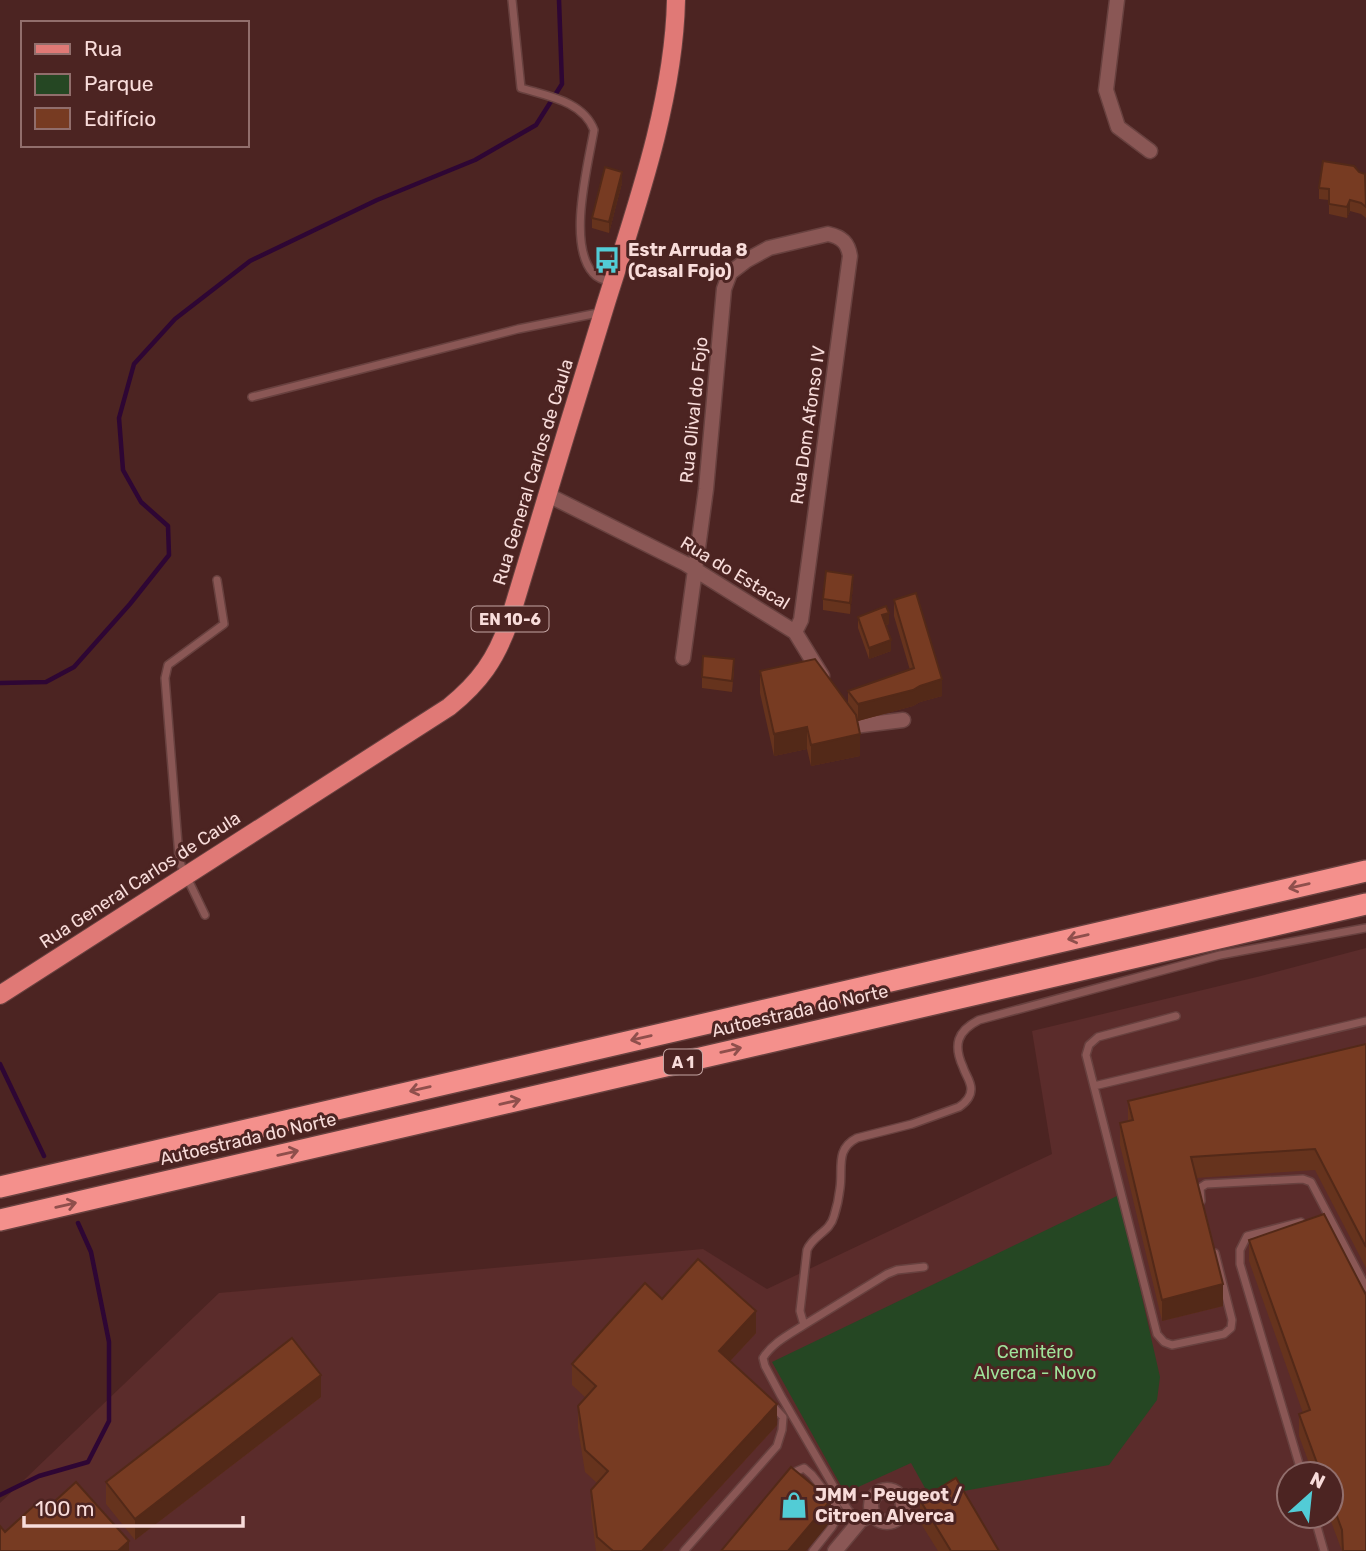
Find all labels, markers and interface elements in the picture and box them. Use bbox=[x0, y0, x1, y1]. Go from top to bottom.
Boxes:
legend bbox=[21, 21, 248, 147]
text: Rua bbox=[84, 36, 122, 61]
text: Parque bbox=[84, 71, 154, 96]
text: Edifício bbox=[84, 106, 156, 131]
place label: Estr Arruda 8 (Casal Fojo) bbox=[628, 239, 748, 282]
bus stop icon: Estr Arruda 8 (Casal Fojo) bbox=[592, 245, 622, 275]
street label: Rua Olival do Fojo bbox=[675, 336, 713, 484]
street label: Rua Dom Afonso IV bbox=[786, 344, 830, 506]
street label: Rua General Carlos de Caula bbox=[488, 356, 578, 588]
street label: Rua do Estacal bbox=[676, 532, 794, 614]
road number: EN 10-6 bbox=[472, 606, 548, 632]
street label: Rua General Carlos de Caula bbox=[35, 807, 245, 953]
one-way arrow bbox=[1289, 880, 1311, 893]
one-way arrow bbox=[1067, 930, 1090, 944]
street label: Autoestrada do Norte bbox=[710, 980, 890, 1042]
one-way arrow bbox=[630, 1031, 653, 1045]
one-way arrow bbox=[719, 1043, 742, 1057]
road number: A 1 bbox=[664, 1050, 702, 1074]
one-way arrow bbox=[409, 1083, 432, 1096]
one-way arrow bbox=[498, 1095, 521, 1108]
street label: Autoestrada do Norte bbox=[158, 1108, 338, 1170]
one-way arrow bbox=[276, 1146, 299, 1160]
one-way arrow bbox=[55, 1198, 77, 1211]
park label: Cemitéro Alverca - Novo bbox=[974, 1341, 1096, 1384]
north arrow bbox=[1275, 1460, 1345, 1530]
text: N bbox=[1306, 1467, 1329, 1494]
scale bar bbox=[24, 1484, 243, 1528]
place label: JMM - Peugeot / Citroen Alverca bbox=[815, 1484, 963, 1527]
shop icon: JMM - Peugeot / Citroen Alverca bbox=[779, 1490, 809, 1520]
text: 100 m bbox=[35, 1496, 94, 1521]

